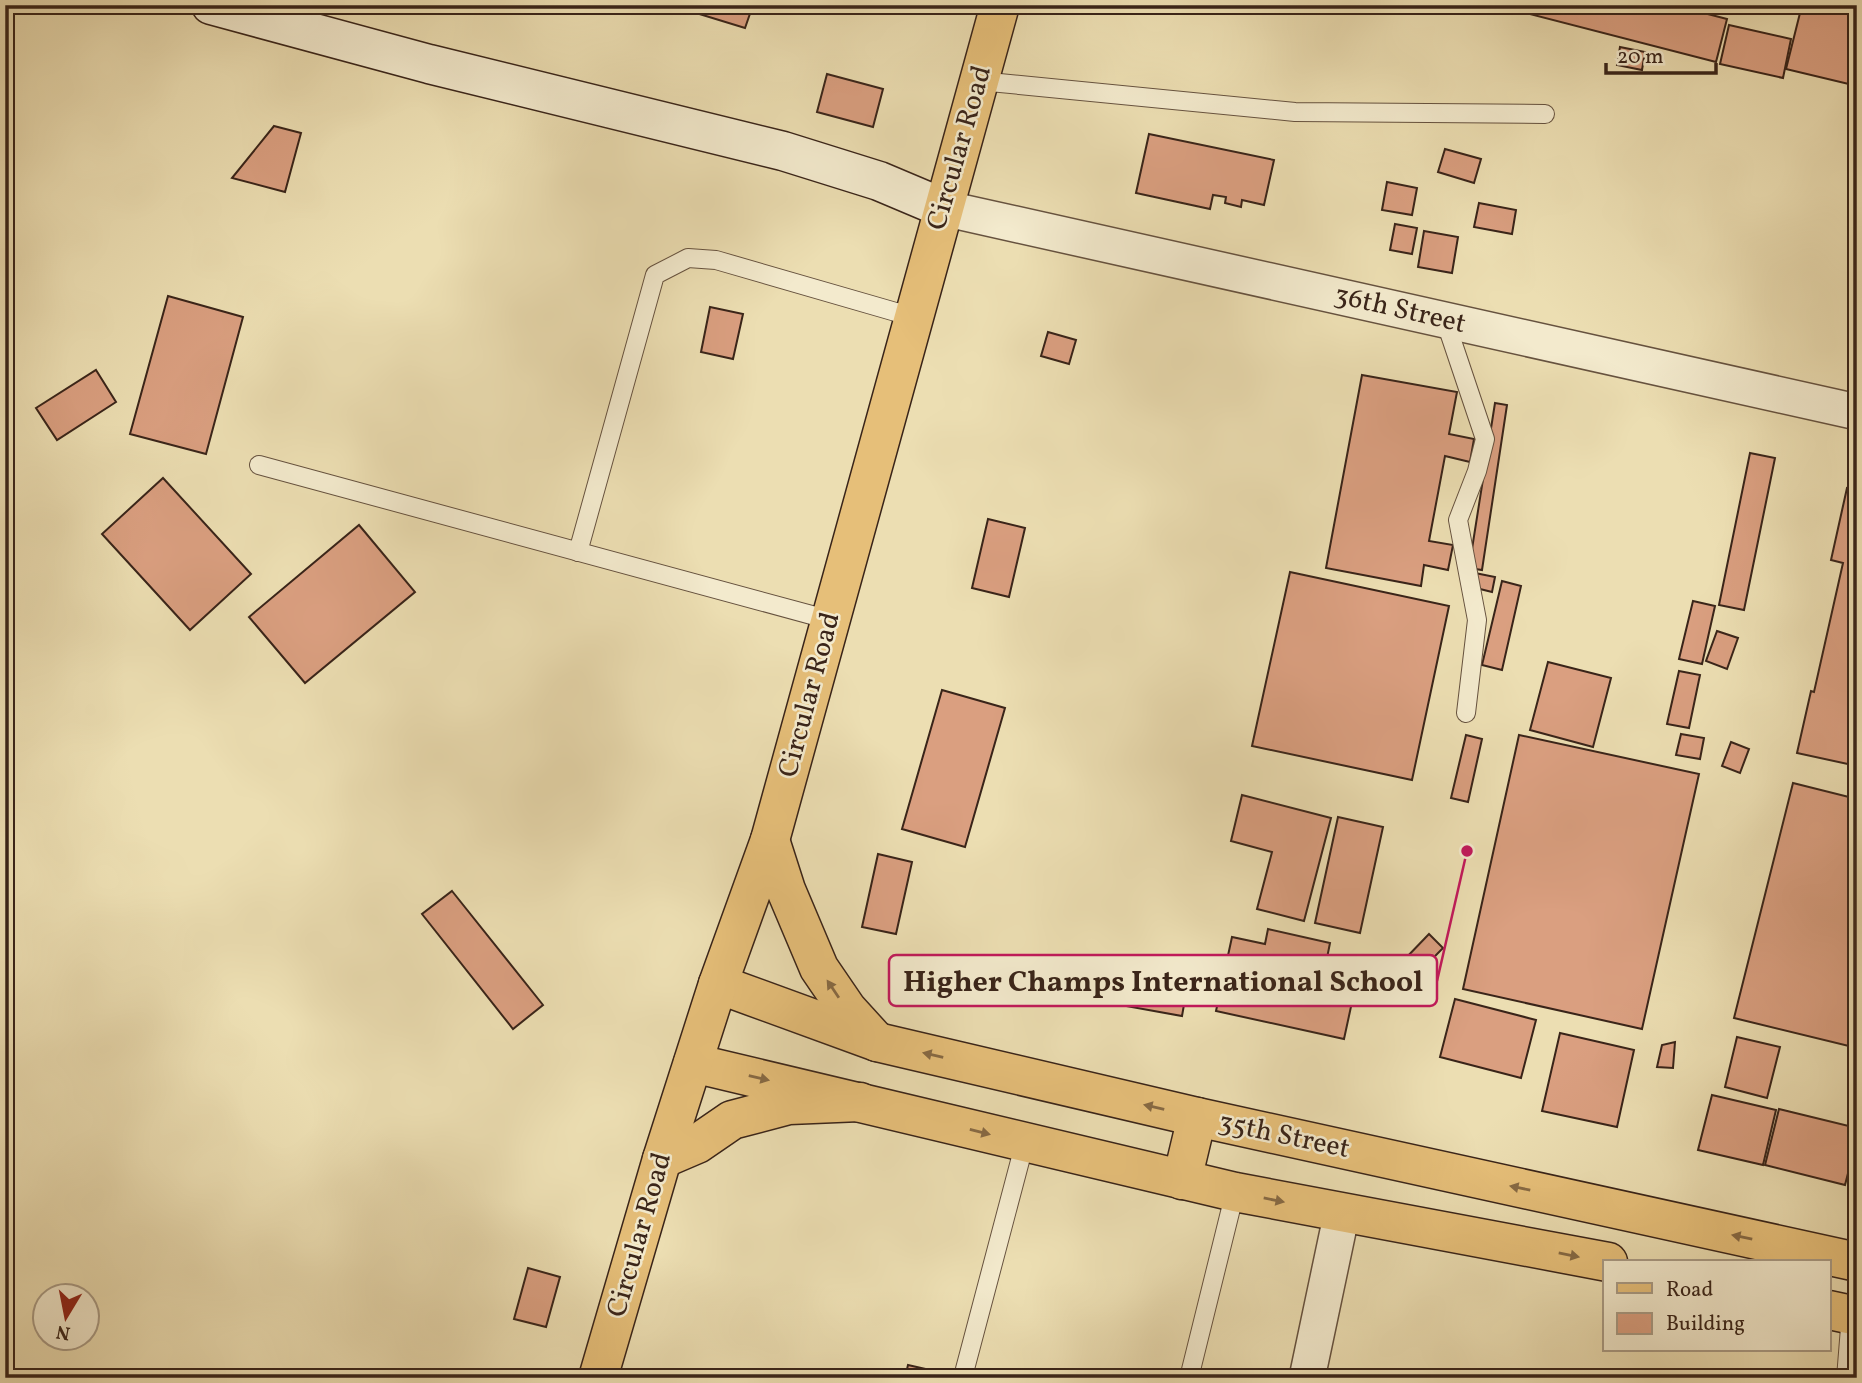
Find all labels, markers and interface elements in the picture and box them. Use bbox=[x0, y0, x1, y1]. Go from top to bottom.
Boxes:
scale bar bbox=[1606, 32, 1717, 76]
text: 20 m bbox=[1617, 43, 1663, 72]
street label: Circular Road bbox=[918, 61, 1002, 235]
street label: 36th Street bbox=[1330, 276, 1470, 344]
street label: Circular Road bbox=[769, 608, 851, 782]
callout: Higher Champs International School bbox=[889, 955, 1437, 1006]
text: Higher Champs International School bbox=[903, 962, 1423, 1004]
one-way arrow bbox=[826, 980, 840, 998]
one-way arrow bbox=[922, 1049, 944, 1060]
one-way arrow bbox=[748, 1073, 770, 1084]
one-way arrow bbox=[1143, 1101, 1165, 1112]
street label: 35th Street bbox=[1215, 1103, 1353, 1169]
one-way arrow bbox=[969, 1126, 991, 1137]
street label: Circular Road bbox=[598, 1148, 682, 1322]
one-way arrow bbox=[1509, 1182, 1531, 1193]
one-way arrow bbox=[1263, 1194, 1285, 1205]
one-way arrow bbox=[1731, 1231, 1753, 1242]
one-way arrow bbox=[1558, 1250, 1580, 1261]
legend bbox=[1603, 1260, 1830, 1352]
text: Road bbox=[1666, 1276, 1713, 1305]
north arrow bbox=[32, 1282, 102, 1352]
text: Building bbox=[1666, 1310, 1745, 1339]
text: N bbox=[54, 1318, 72, 1346]

